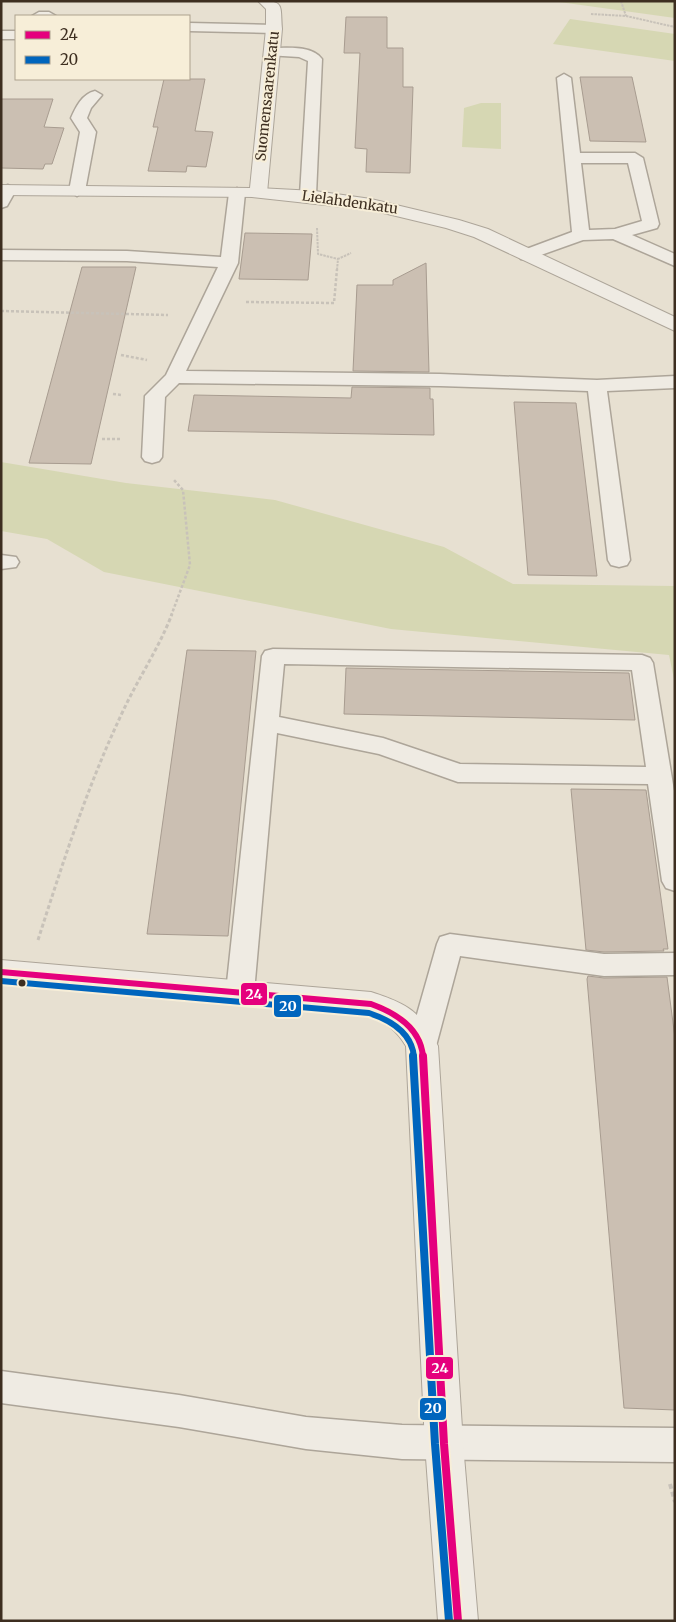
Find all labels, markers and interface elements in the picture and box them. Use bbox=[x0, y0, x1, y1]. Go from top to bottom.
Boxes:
legend bbox=[15, 15, 190, 80]
text: 24 bbox=[60, 25, 78, 44]
street label: Suomensaarenkatu bbox=[251, 30, 283, 162]
text: 20 bbox=[60, 50, 78, 69]
street label: Lielahdenkatu bbox=[301, 186, 399, 218]
unlabelled marker bbox=[17, 978, 27, 988]
line badge: 24 bbox=[240, 982, 268, 1006]
text: 24 bbox=[246, 985, 263, 1003]
line badge: 20 bbox=[273, 994, 302, 1018]
text: 20 bbox=[279, 997, 297, 1015]
line badge: 24 bbox=[425, 1356, 454, 1380]
text: 24 bbox=[432, 1359, 449, 1377]
line badge: 20 bbox=[419, 1397, 447, 1421]
text: 20 bbox=[424, 1399, 442, 1417]

